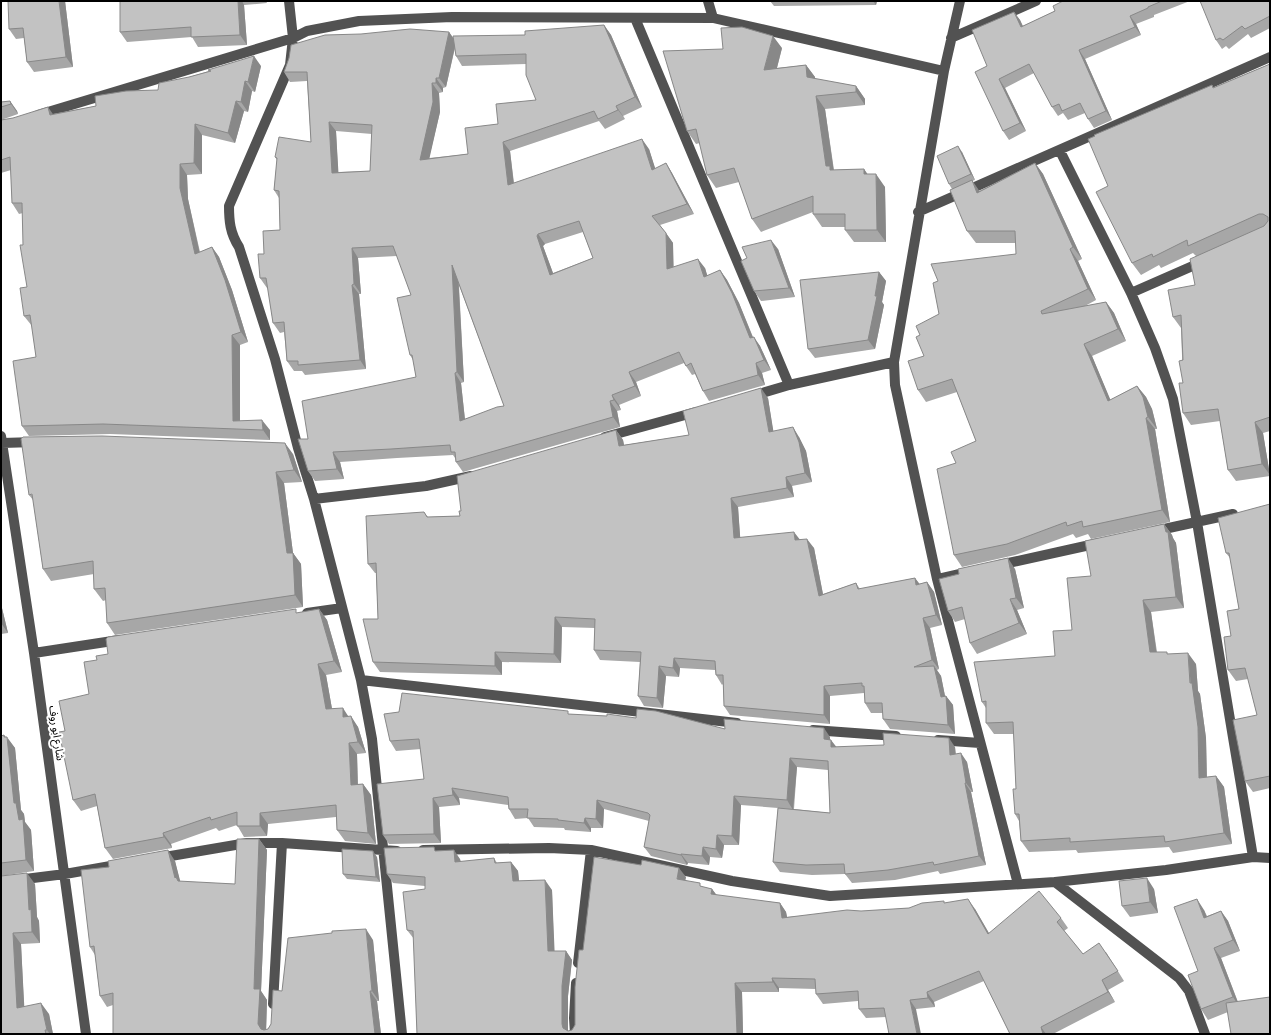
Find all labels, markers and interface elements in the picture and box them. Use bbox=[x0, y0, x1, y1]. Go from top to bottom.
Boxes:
street label: شارع ابو روف bbox=[45, 705, 66, 762]

